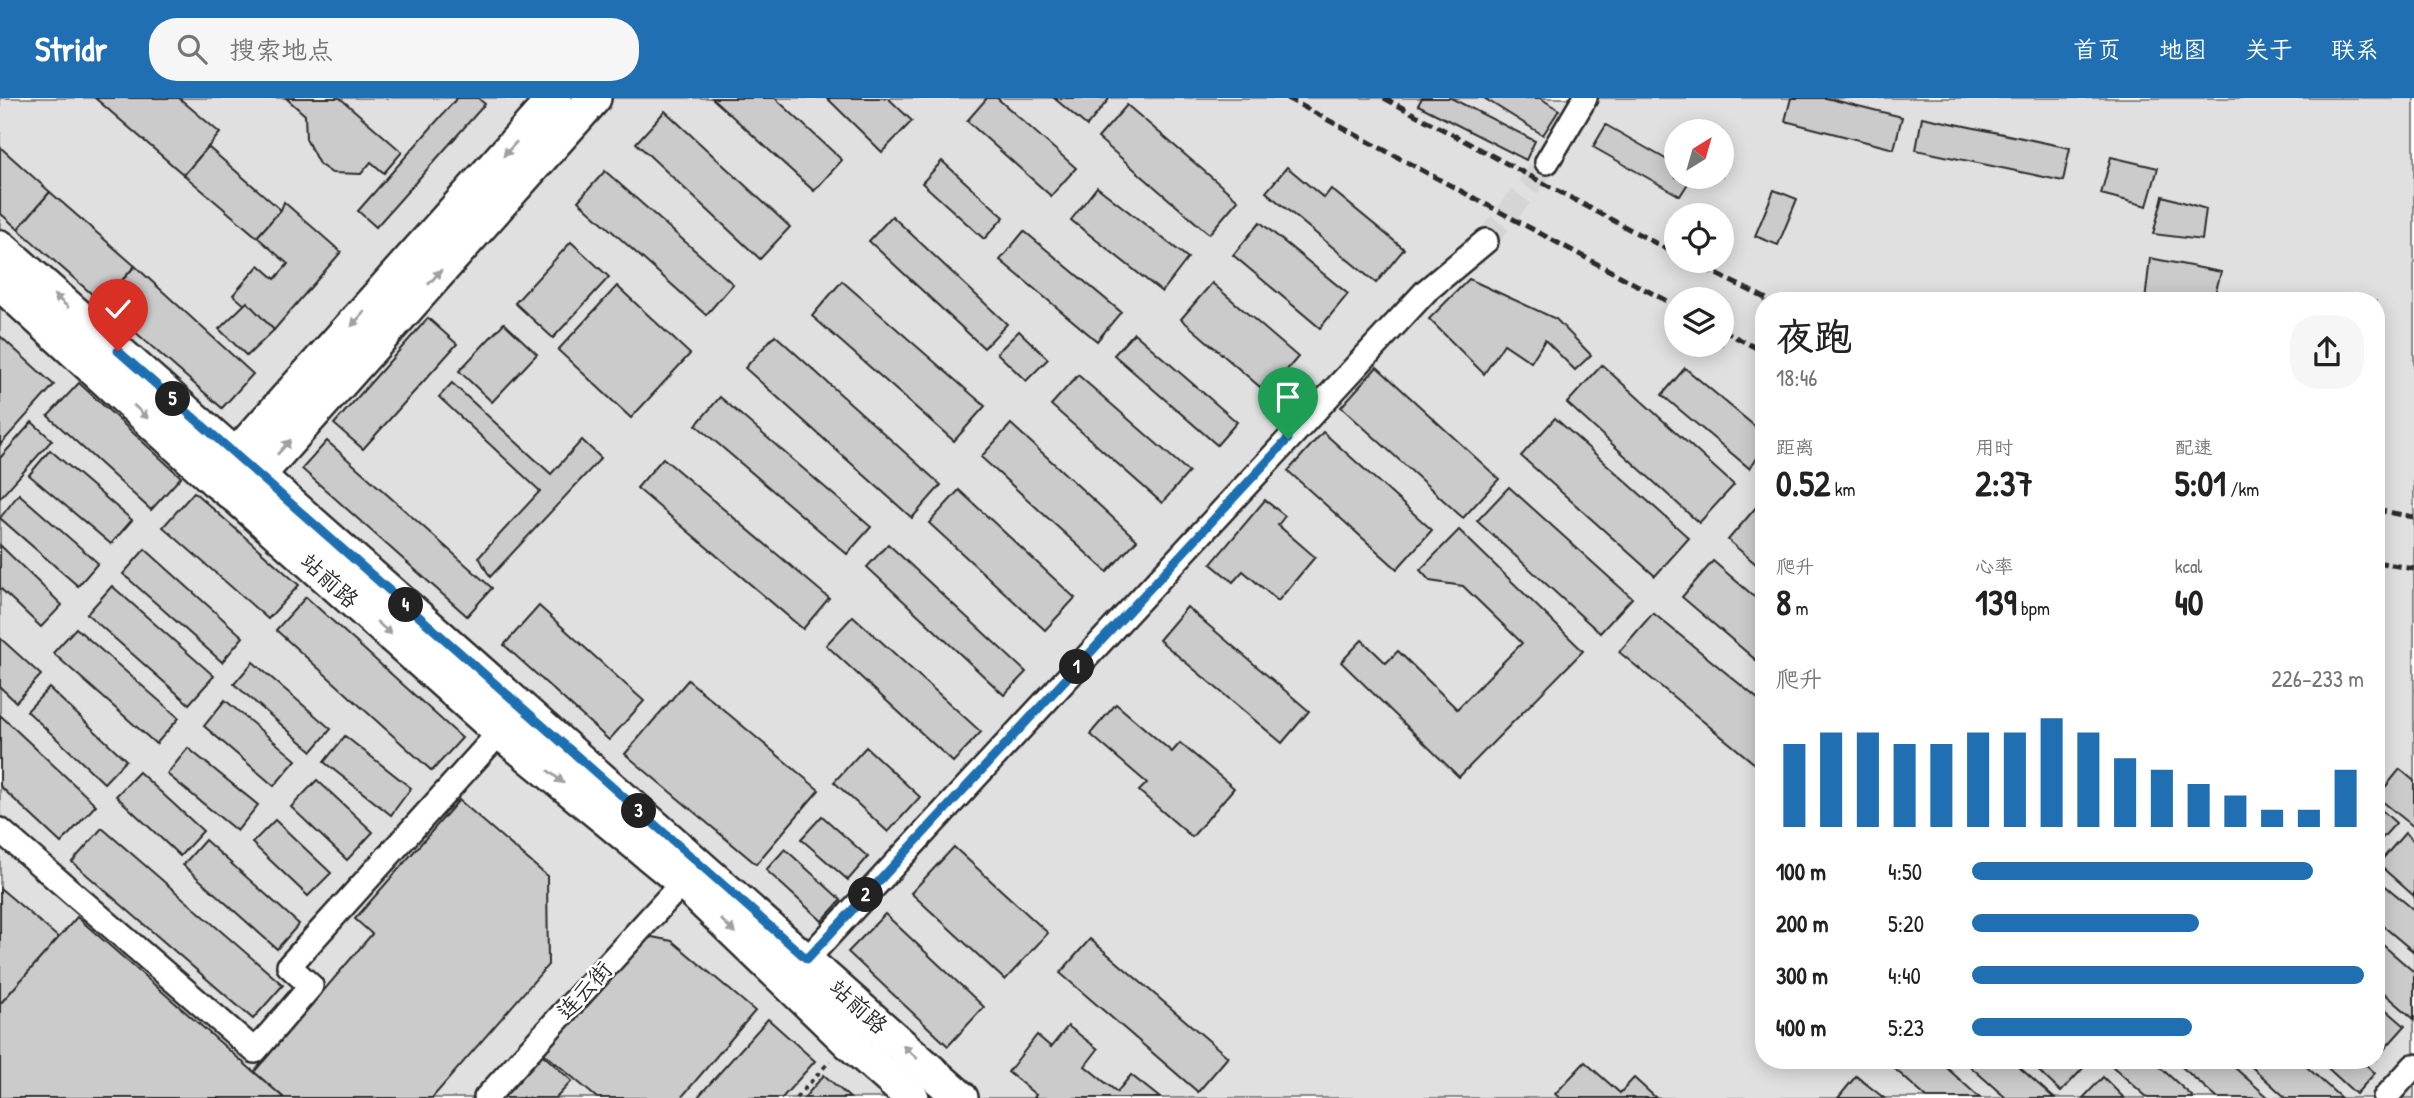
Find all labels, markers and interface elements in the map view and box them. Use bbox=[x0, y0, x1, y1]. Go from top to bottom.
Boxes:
search box bbox=[149, 18, 639, 81]
text: Stridr bbox=[35, 27, 107, 71]
icon: search bbox=[173, 30, 211, 68]
text: 搜索地点 bbox=[229, 32, 333, 67]
text: 首页 bbox=[2073, 33, 2121, 65]
text: 地图 bbox=[2159, 33, 2207, 65]
text: 关于 bbox=[2245, 33, 2293, 65]
text: 联系 bbox=[2331, 33, 2379, 65]
north arrow bbox=[1664, 119, 1734, 189]
map controls bbox=[1664, 119, 1734, 357]
one-way arrow bbox=[502, 140, 518, 157]
button: locate bbox=[1664, 203, 1734, 273]
one-way arrow bbox=[427, 268, 443, 286]
pin bbox=[88, 279, 148, 351]
button: layers bbox=[1664, 287, 1734, 357]
icon: check bbox=[99, 290, 137, 328]
one-way arrow bbox=[52, 293, 70, 309]
one-way arrow bbox=[350, 310, 366, 328]
text: 夜跑 bbox=[1776, 310, 1852, 362]
button: share bbox=[2290, 315, 2364, 389]
text: 18:46 bbox=[1776, 362, 1817, 393]
pin bbox=[1258, 367, 1318, 439]
icon: arrive bbox=[1269, 378, 1307, 416]
pin: 5 bbox=[156, 382, 190, 416]
text: 5 bbox=[168, 385, 177, 411]
one-way arrow bbox=[132, 404, 149, 420]
text: 距离 bbox=[1776, 434, 1814, 460]
text: 用时 bbox=[1975, 434, 2013, 460]
text: 配速 bbox=[2175, 434, 2213, 460]
one-way arrow bbox=[276, 438, 292, 456]
text: 0.52 bbox=[1776, 460, 1830, 507]
text: 2:37 bbox=[1975, 460, 2033, 507]
text: 5:01 bbox=[2175, 460, 2226, 507]
text: km bbox=[1830, 476, 1856, 502]
text: /km bbox=[2226, 476, 2259, 502]
street label: 站前路 bbox=[294, 545, 366, 615]
text: 爬升 bbox=[1776, 553, 1814, 579]
text: 心率 bbox=[1975, 553, 2013, 579]
text: kcal bbox=[2175, 553, 2202, 579]
text: 8 bbox=[1776, 579, 1791, 626]
text: 139 bbox=[1975, 579, 2017, 626]
text: 40 bbox=[2175, 579, 2203, 626]
pin: 4 bbox=[388, 588, 424, 622]
text: 4 bbox=[402, 591, 409, 617]
text: m bbox=[1791, 595, 1808, 621]
text: bpm bbox=[2017, 595, 2050, 621]
one-way arrow bbox=[375, 620, 393, 636]
pin: 1 bbox=[1060, 650, 1094, 684]
text: 1 bbox=[1073, 653, 1080, 679]
text: 爬升 bbox=[1776, 663, 1822, 694]
text: 226–233 m bbox=[2271, 663, 2364, 694]
one-way arrow bbox=[546, 770, 564, 785]
pin: 3 bbox=[622, 794, 656, 828]
text: 3 bbox=[634, 797, 643, 823]
text: 100 m bbox=[1776, 856, 1826, 887]
text: 4:50 bbox=[1888, 856, 1922, 887]
pin: 2 bbox=[848, 878, 884, 912]
text: 2 bbox=[861, 881, 870, 907]
text: 200 m bbox=[1776, 908, 1828, 939]
text: 5:20 bbox=[1888, 908, 1924, 939]
one-way arrow bbox=[719, 917, 736, 933]
street label: 连云街 bbox=[549, 954, 619, 1026]
text: 300 m bbox=[1776, 960, 1828, 991]
text: 4:40 bbox=[1888, 960, 1921, 991]
street label: 站前路 bbox=[823, 971, 895, 1041]
text: 400 m bbox=[1776, 1012, 1826, 1043]
text: 5:23 bbox=[1888, 1012, 1924, 1043]
one-way arrow bbox=[902, 1045, 919, 1061]

